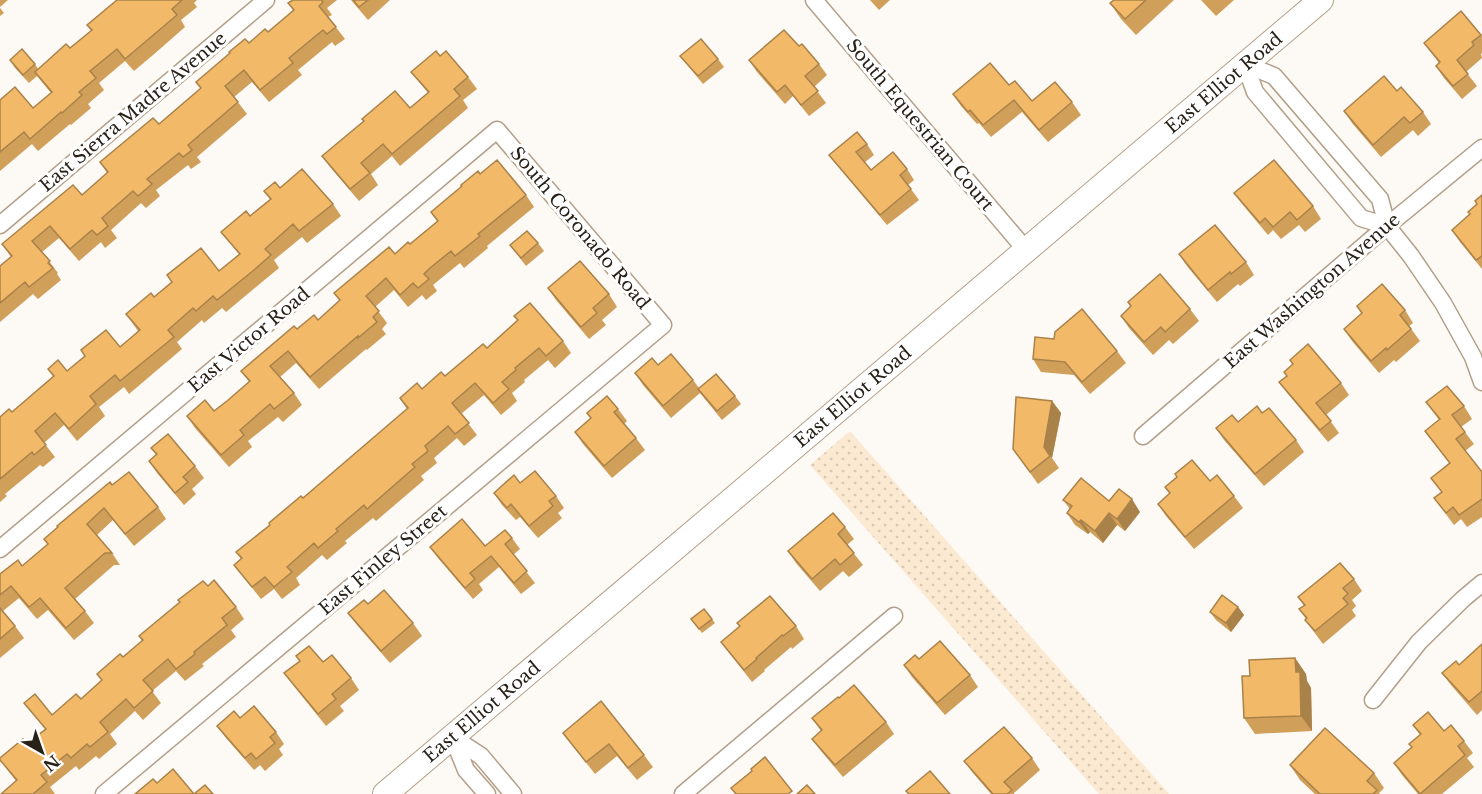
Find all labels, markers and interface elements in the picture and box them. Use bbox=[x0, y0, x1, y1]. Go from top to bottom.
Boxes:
street label: East Sierra Madre Avenue bbox=[35, 27, 231, 197]
street label: East Elliot Road bbox=[1161, 28, 1287, 138]
street label: South Equestrian Court bbox=[842, 34, 999, 216]
street label: South Coronado Road bbox=[506, 142, 654, 314]
street label: East Washington Avenue bbox=[1220, 209, 1404, 373]
street label: East Victor Road bbox=[184, 283, 314, 397]
street label: East Elliot Road bbox=[790, 342, 916, 452]
street label: East Finley Street bbox=[315, 500, 451, 620]
street label: East Elliot Road bbox=[419, 657, 545, 767]
north arrow bbox=[12, 722, 72, 782]
text: N bbox=[39, 751, 64, 776]

